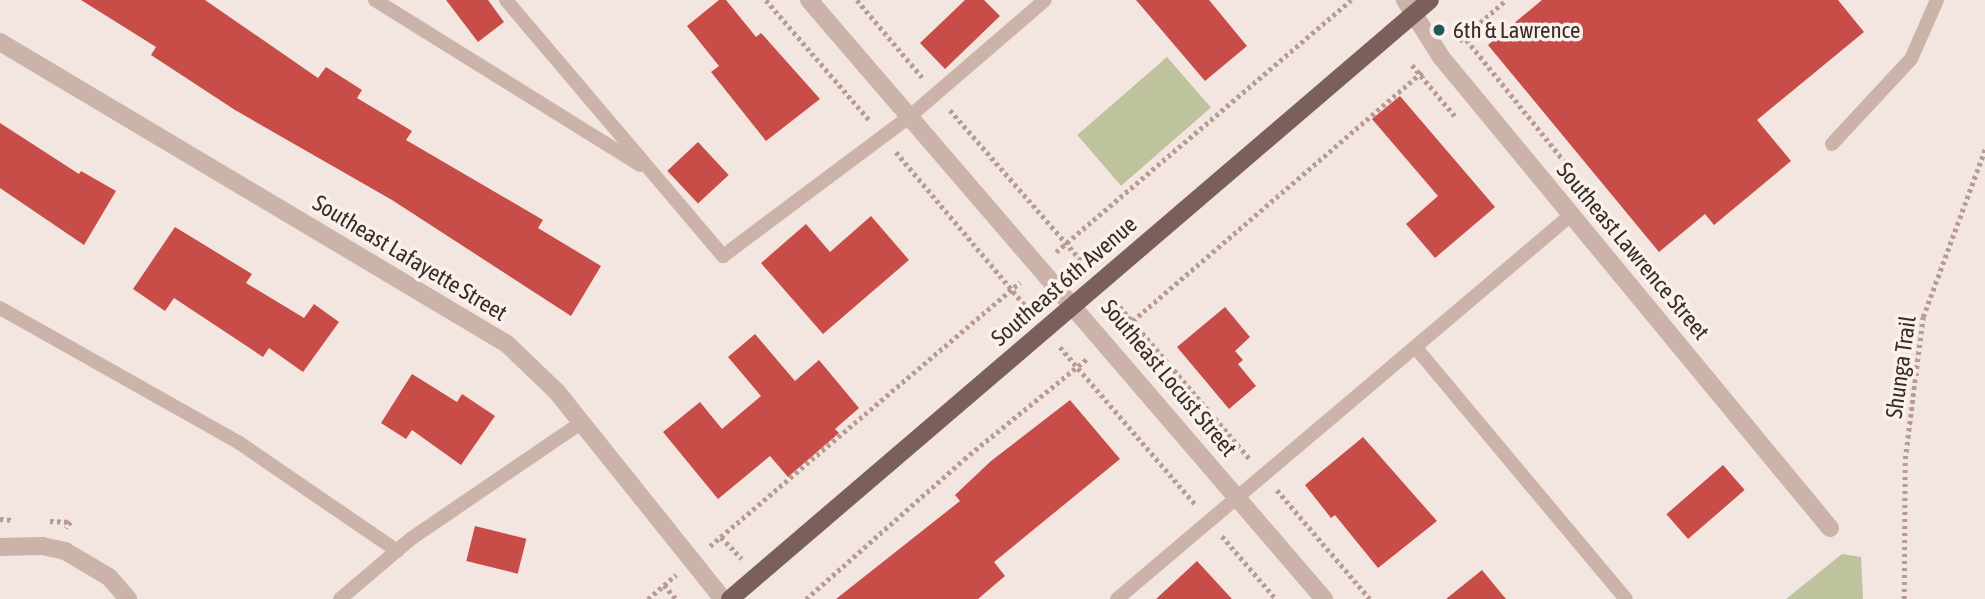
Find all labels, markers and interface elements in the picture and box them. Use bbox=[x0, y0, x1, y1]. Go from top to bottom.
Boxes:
place label: 6th & Lawrence bbox=[1453, 16, 1581, 44]
marker: 6th & Lawrence bbox=[1431, 22, 1447, 38]
street label: Southeast Lawrence Street bbox=[1551, 157, 1715, 345]
street label: Southeast Lafayette Street bbox=[308, 189, 512, 327]
street label: Southeast 6th Avenue bbox=[986, 210, 1142, 352]
street label: Southeast Locust Street bbox=[1095, 294, 1243, 462]
street label: Shunga Trail bbox=[1880, 314, 1922, 420]

